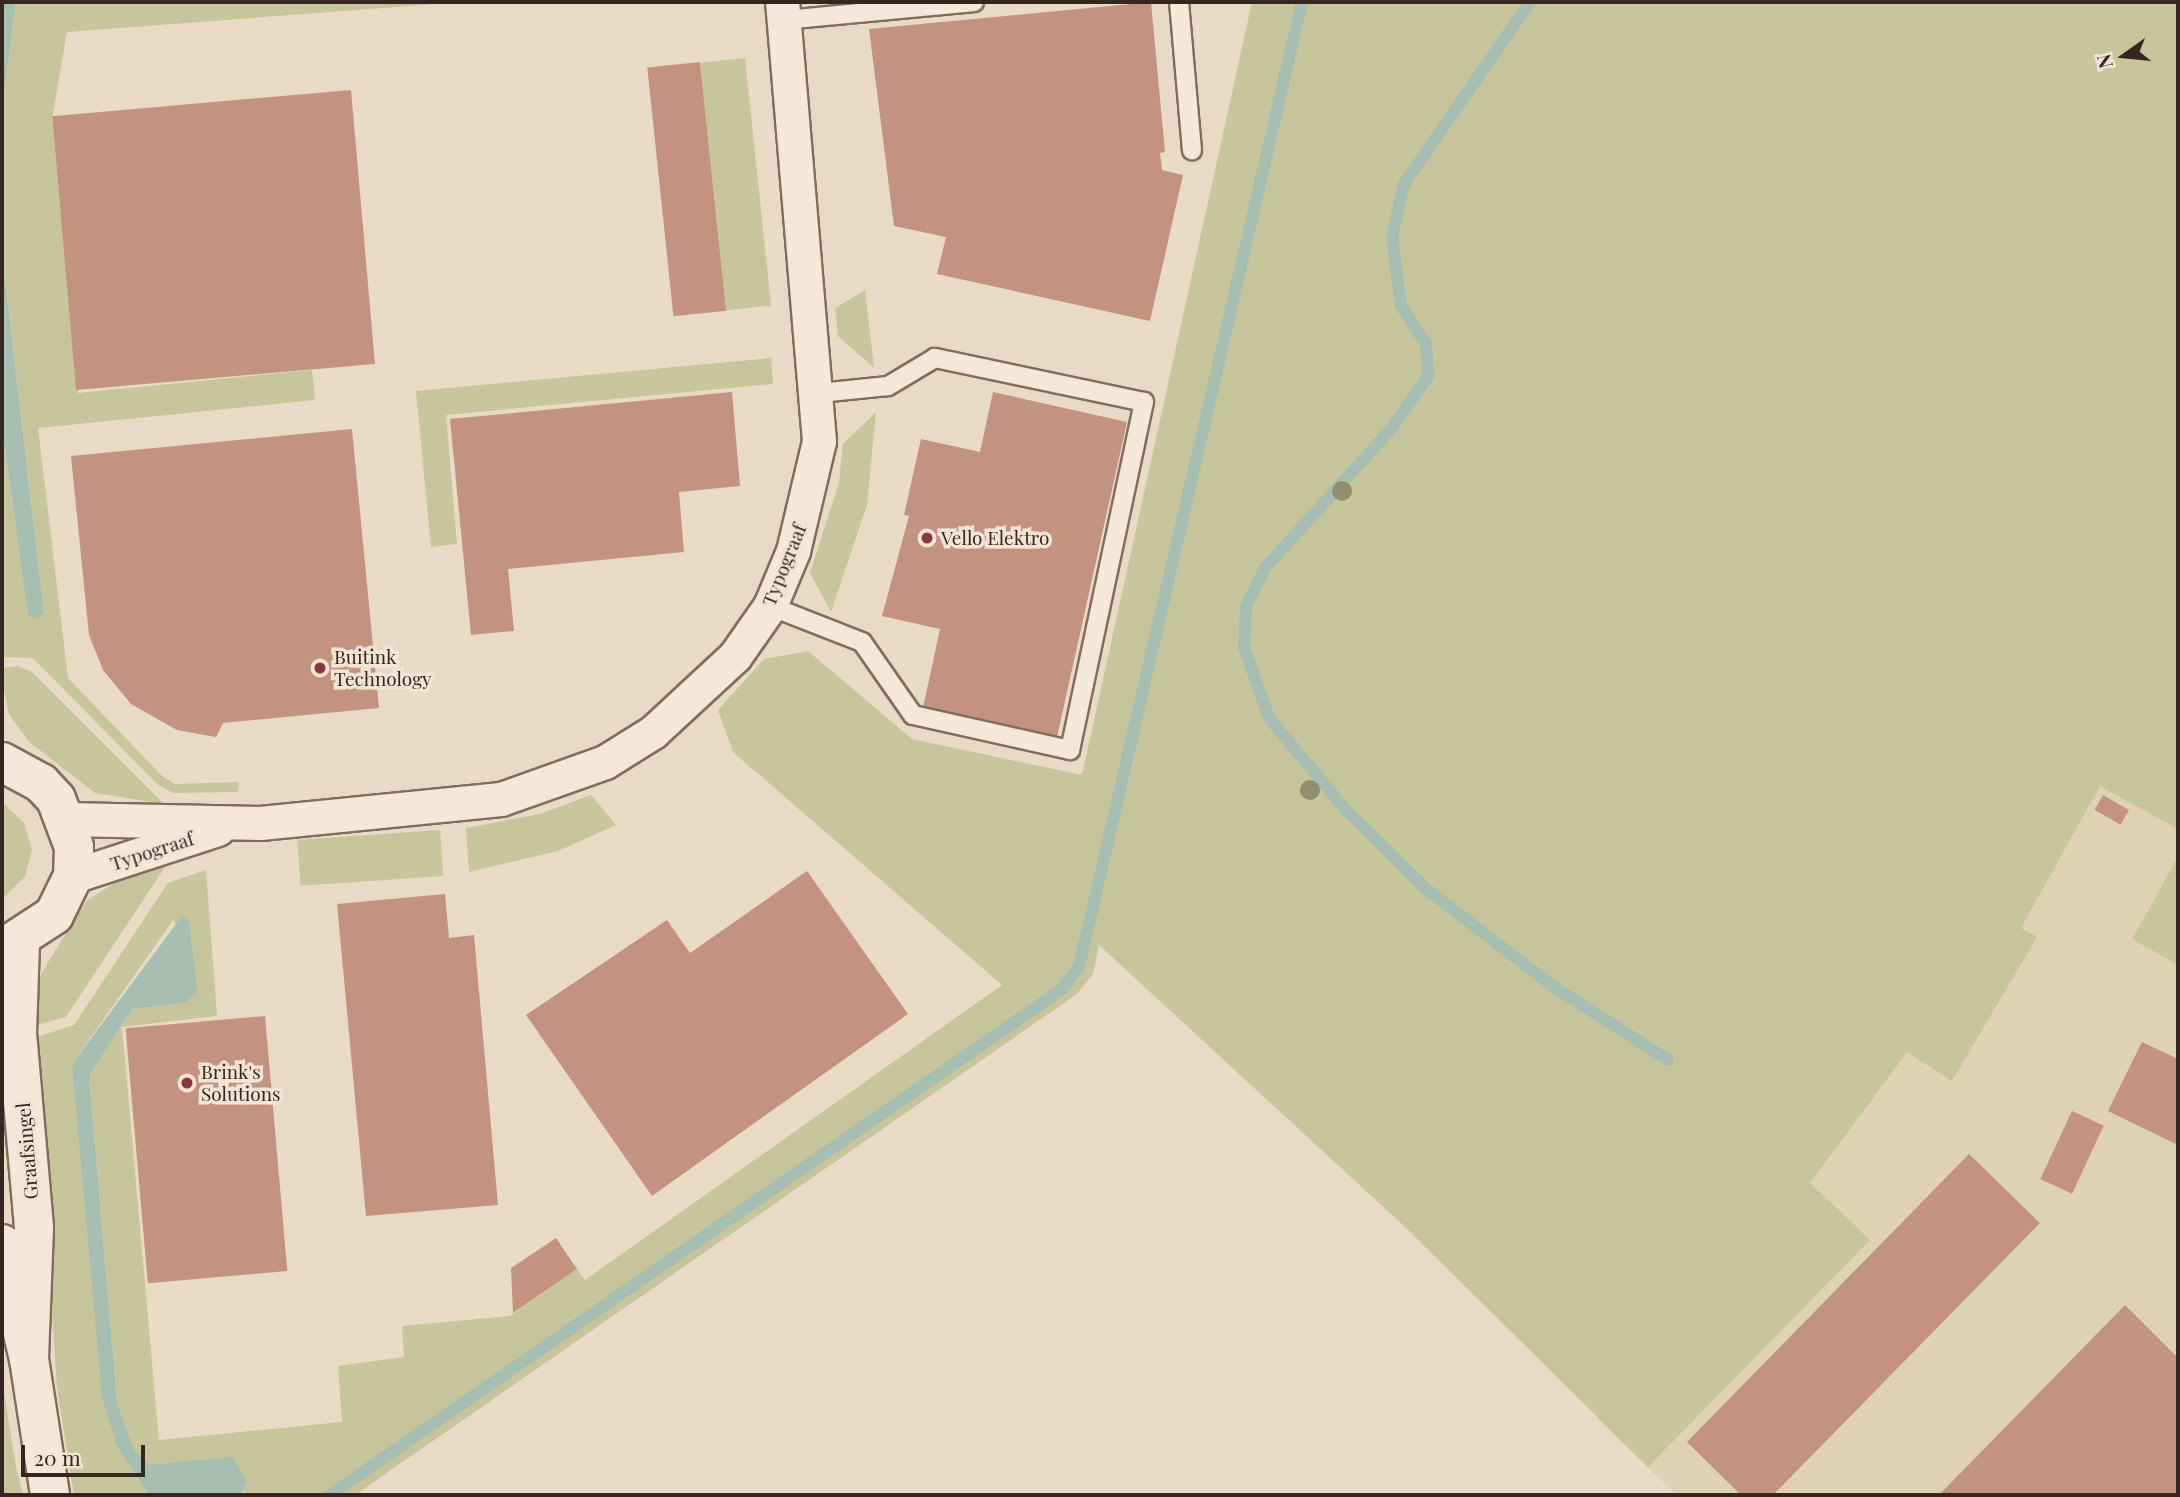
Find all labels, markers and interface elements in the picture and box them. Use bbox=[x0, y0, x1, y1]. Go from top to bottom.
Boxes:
north arrow bbox=[2089, 21, 2159, 91]
text: N bbox=[2089, 51, 2118, 71]
street label: Typograaf bbox=[757, 521, 811, 609]
place label: Vello Elektro bbox=[941, 527, 1049, 549]
marker: Vello Elektro bbox=[919, 530, 935, 546]
place label: Buitink Technology bbox=[334, 646, 432, 690]
marker: Buitink Technology bbox=[312, 660, 328, 676]
street label: Typograaf bbox=[107, 827, 197, 875]
place label: Brink's Solutions bbox=[201, 1061, 280, 1105]
marker: Brink's Solutions bbox=[179, 1075, 195, 1091]
street label: Graafsingel bbox=[11, 1102, 43, 1200]
scale bar bbox=[24, 1430, 149, 1474]
text: 20 m bbox=[34, 1443, 81, 1471]

